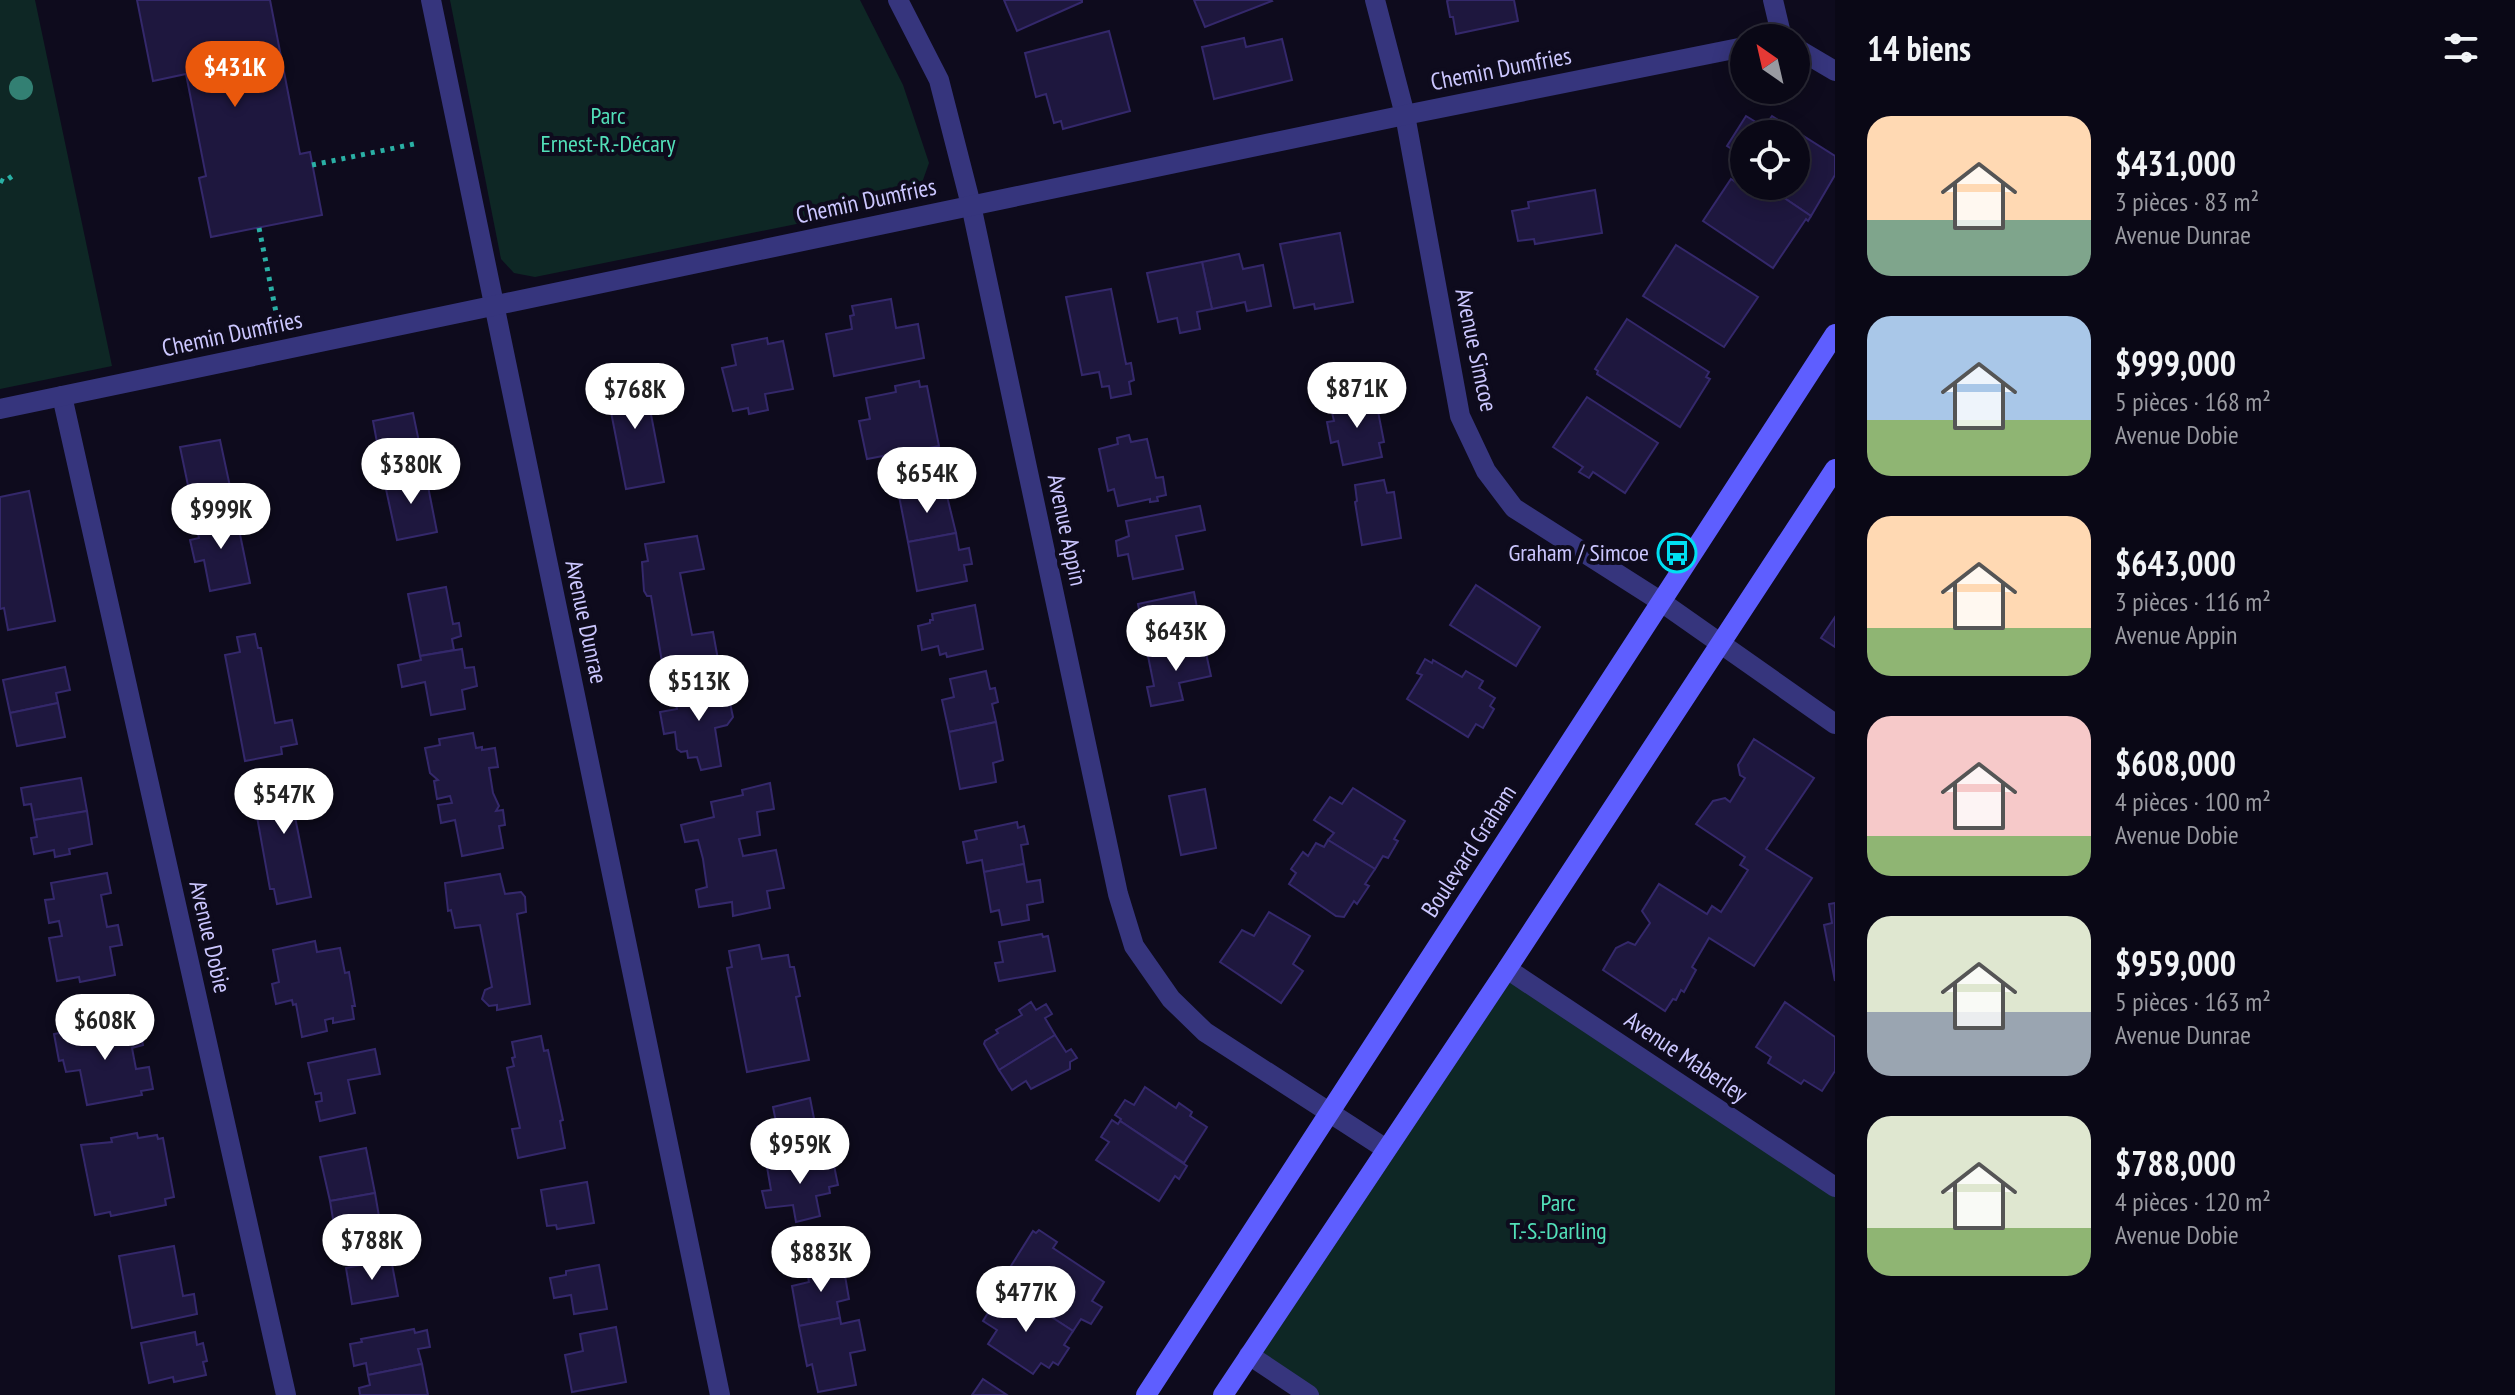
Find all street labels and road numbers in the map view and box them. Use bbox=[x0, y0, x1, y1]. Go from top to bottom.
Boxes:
street label: Chemin Dumfries bbox=[1428, 40, 1574, 97]
street label: Chemin Dumfries bbox=[793, 171, 939, 230]
street label: Avenue Simcoe bbox=[1448, 285, 1505, 414]
street label: Chemin Dumfries bbox=[159, 304, 305, 363]
street label: Avenue Appin bbox=[1041, 471, 1094, 588]
street label: Avenue Dunrae bbox=[558, 557, 615, 686]
street label: Boulevard Graham bbox=[1414, 779, 1523, 923]
street label: Avenue Dobie bbox=[183, 878, 238, 996]
street label: Avenue Maberley bbox=[1619, 1004, 1754, 1109]

